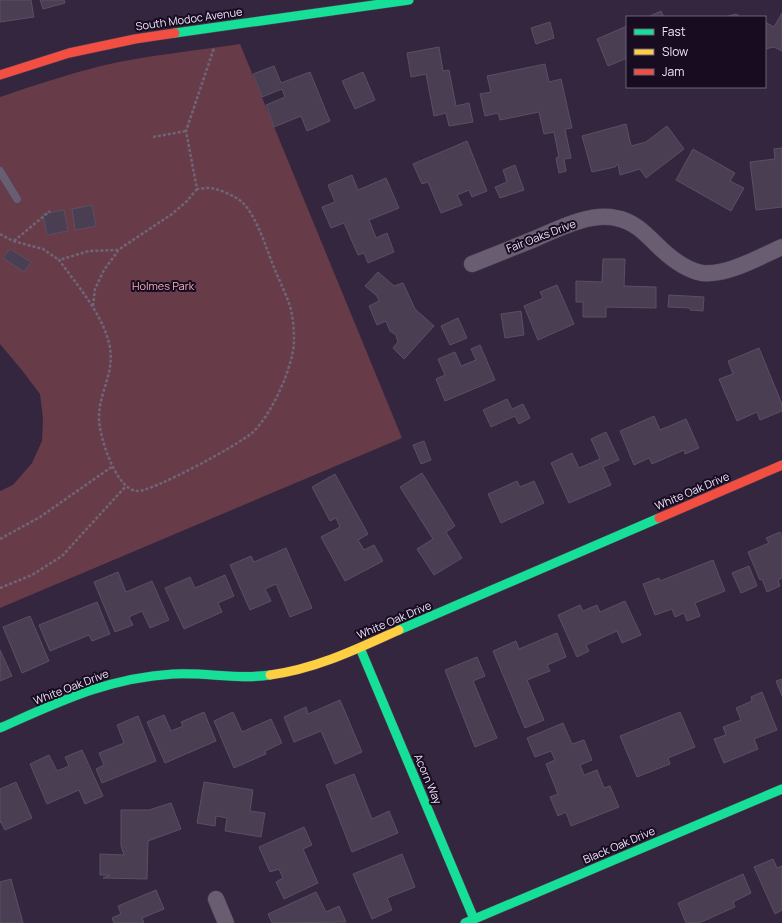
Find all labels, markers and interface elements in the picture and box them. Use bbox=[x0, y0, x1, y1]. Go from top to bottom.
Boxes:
street label: South Modoc Avenue bbox=[135, 4, 244, 33]
legend bbox=[626, 16, 766, 88]
text: Fast bbox=[662, 23, 686, 40]
text: Slow bbox=[662, 43, 688, 60]
text: Jam bbox=[662, 63, 684, 80]
street label: Fair Oaks Drive bbox=[504, 215, 578, 256]
park label: Holmes Park bbox=[132, 278, 195, 293]
street label: White Oak Drive bbox=[652, 468, 732, 513]
street label: White Oak Drive bbox=[354, 597, 434, 642]
street label: White Oak Drive bbox=[31, 665, 111, 708]
street label: Acorn Way bbox=[411, 751, 446, 807]
street label: Black Oak Drive bbox=[581, 822, 658, 866]

